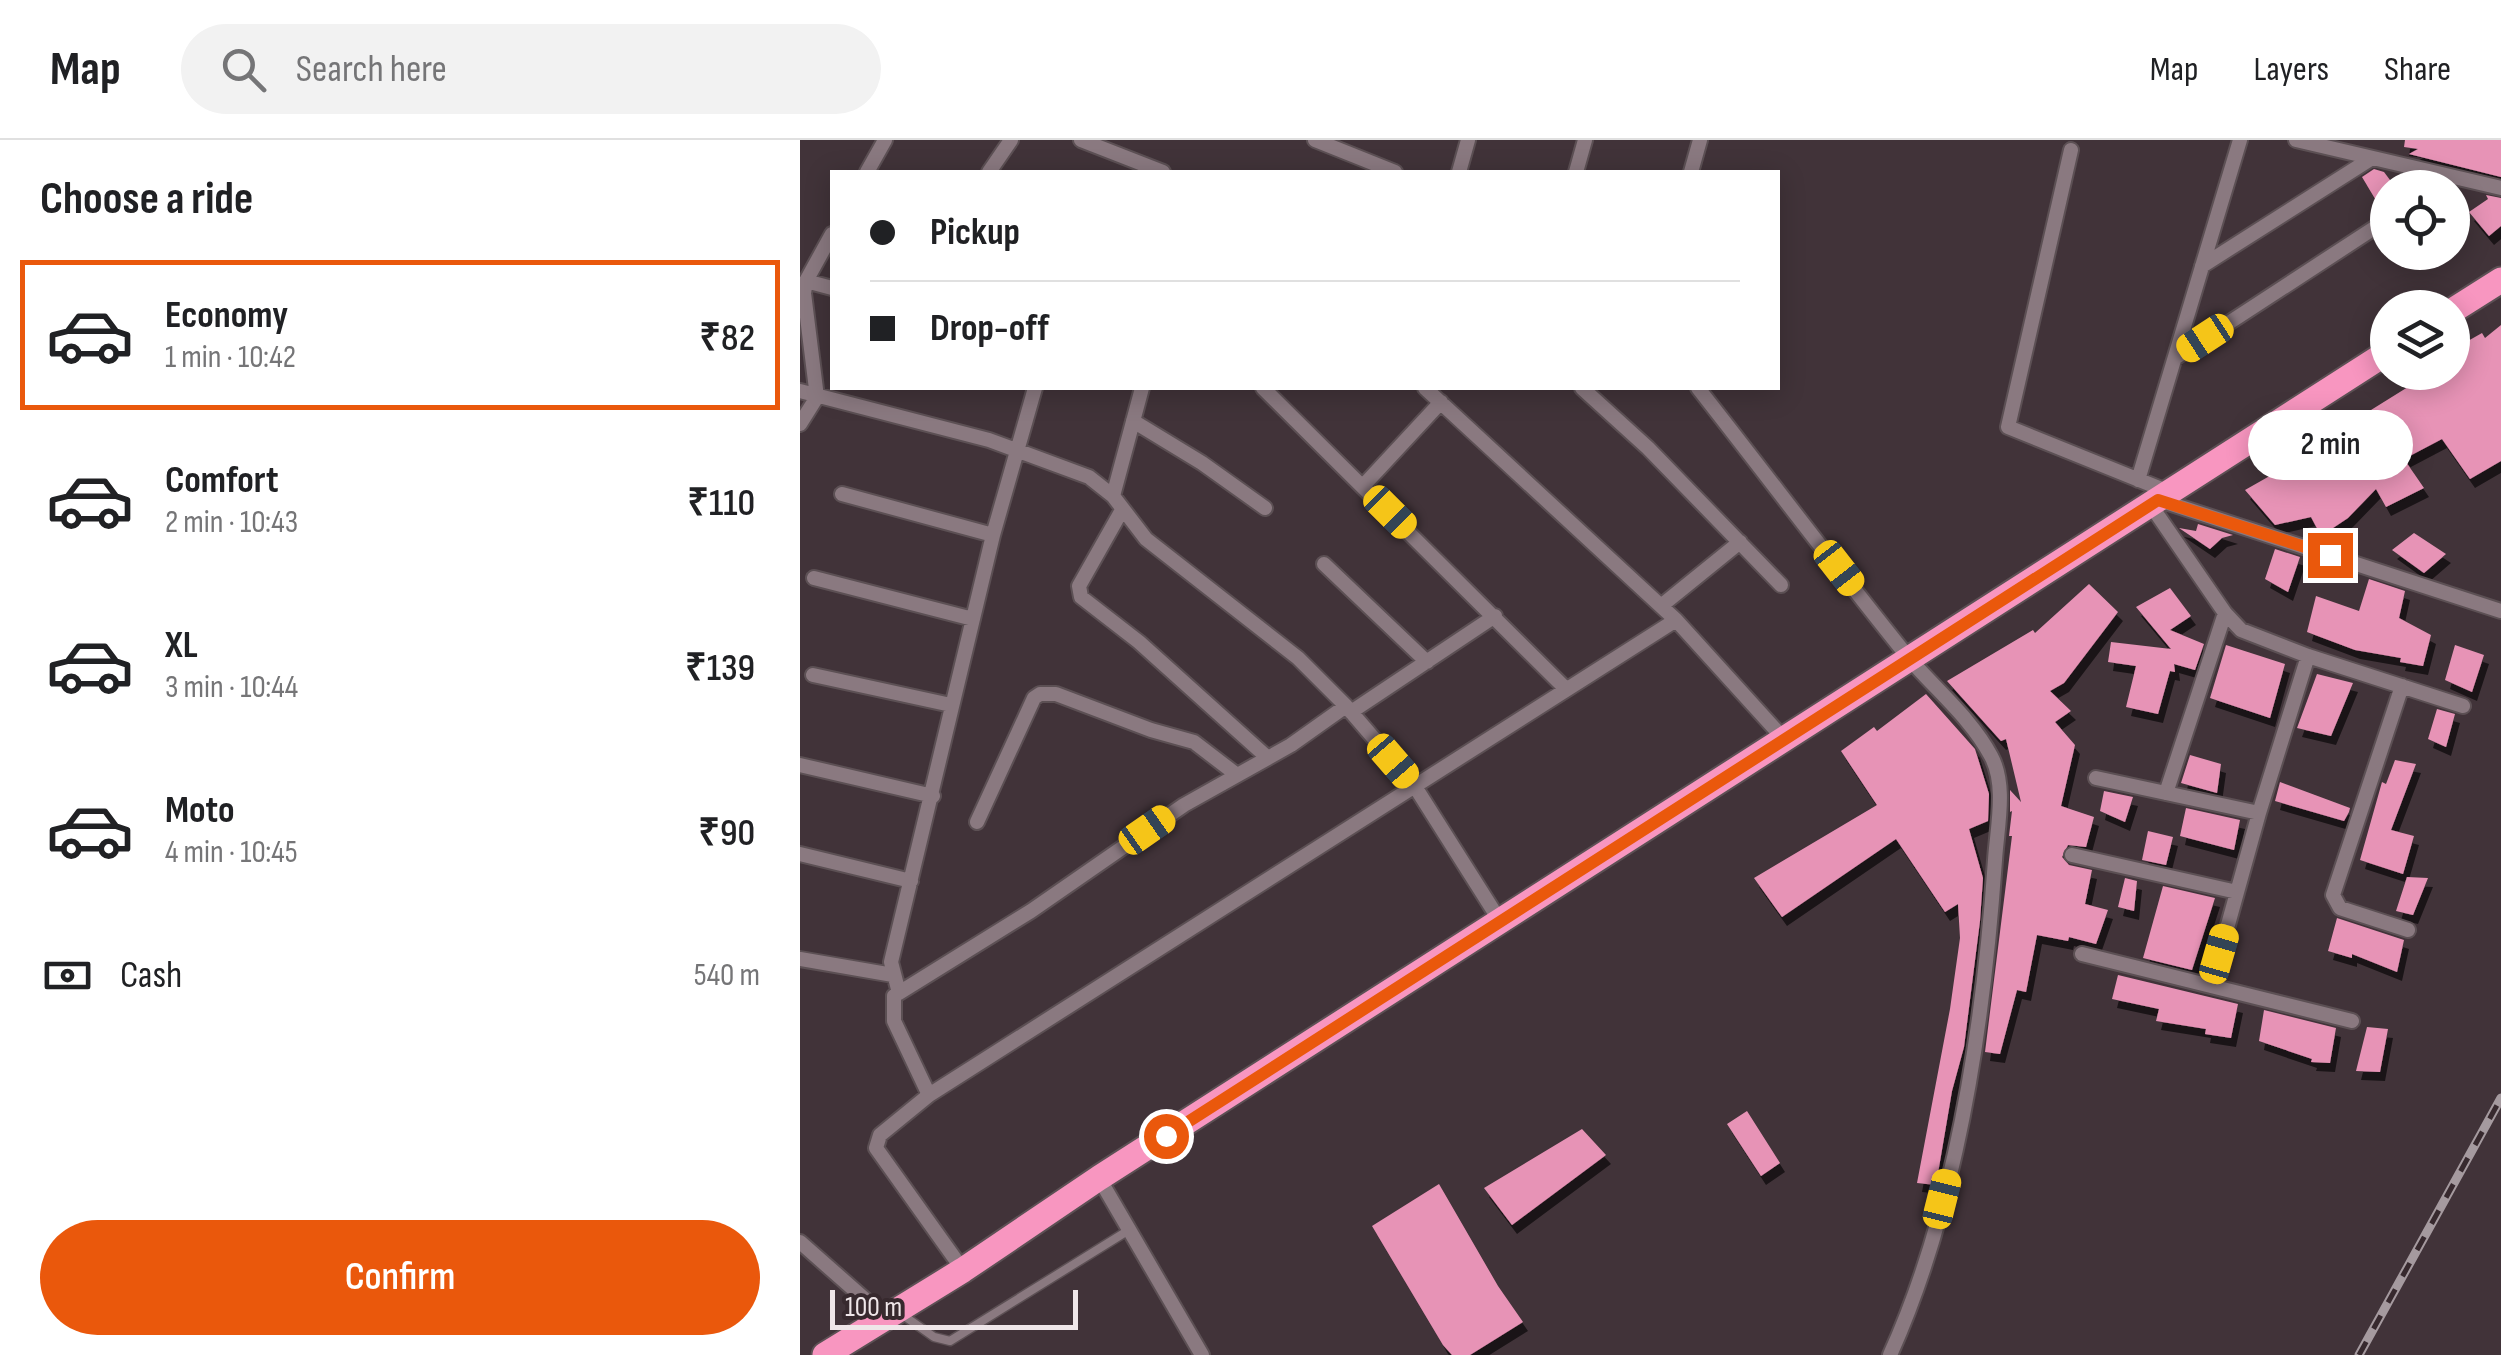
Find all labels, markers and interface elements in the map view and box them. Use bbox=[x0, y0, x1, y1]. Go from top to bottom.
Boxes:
search box bbox=[181, 24, 881, 114]
text: Map bbox=[50, 41, 121, 98]
icon: search bbox=[216, 42, 271, 97]
text: Search here bbox=[296, 47, 447, 92]
text: Map bbox=[2150, 48, 2198, 91]
text: Layers bbox=[2253, 48, 2329, 91]
text: Share bbox=[2384, 48, 2451, 91]
map controls bbox=[2370, 170, 2470, 390]
button: locate bbox=[2370, 170, 2470, 270]
text: Choose a ride bbox=[40, 172, 253, 227]
text: Pickup bbox=[930, 210, 1020, 255]
icon: car bbox=[45, 290, 135, 380]
button: layers bbox=[2370, 290, 2470, 390]
text: Economy bbox=[165, 293, 288, 338]
text: Drop-off bbox=[930, 306, 1049, 351]
car bbox=[2172, 309, 2238, 367]
text: ₹82 bbox=[699, 316, 755, 361]
text: 1 min · 10:42 bbox=[165, 338, 296, 377]
callout: 2 min bbox=[2248, 410, 2412, 480]
text: 2 min bbox=[2301, 425, 2360, 464]
icon: car bbox=[45, 455, 135, 545]
text: Comfort bbox=[165, 458, 279, 503]
car bbox=[1358, 480, 1422, 544]
text: ₹110 bbox=[687, 481, 755, 526]
text: 2 min · 10:43 bbox=[165, 503, 298, 542]
route end bbox=[2308, 533, 2353, 578]
car bbox=[1809, 535, 1869, 601]
icon: car bbox=[45, 620, 135, 710]
text: XL bbox=[165, 623, 198, 668]
text: ₹139 bbox=[685, 646, 755, 691]
text: 3 min · 10:44 bbox=[165, 668, 298, 707]
car bbox=[1362, 729, 1424, 793]
icon: car bbox=[45, 785, 135, 875]
text: Moto bbox=[165, 788, 235, 833]
car bbox=[1114, 801, 1180, 859]
text: ₹90 bbox=[698, 811, 755, 856]
text: 4 min · 10:45 bbox=[165, 833, 298, 872]
car bbox=[2196, 921, 2242, 987]
icon: cash bbox=[40, 948, 95, 1003]
text: Cash bbox=[120, 953, 182, 998]
text: 540 m bbox=[694, 956, 760, 995]
route start bbox=[1144, 1114, 1189, 1159]
car bbox=[1920, 1166, 1964, 1232]
button: Confirm bbox=[40, 1220, 760, 1335]
scale bar bbox=[830, 1285, 1078, 1330]
text: 100 m bbox=[845, 1291, 902, 1324]

